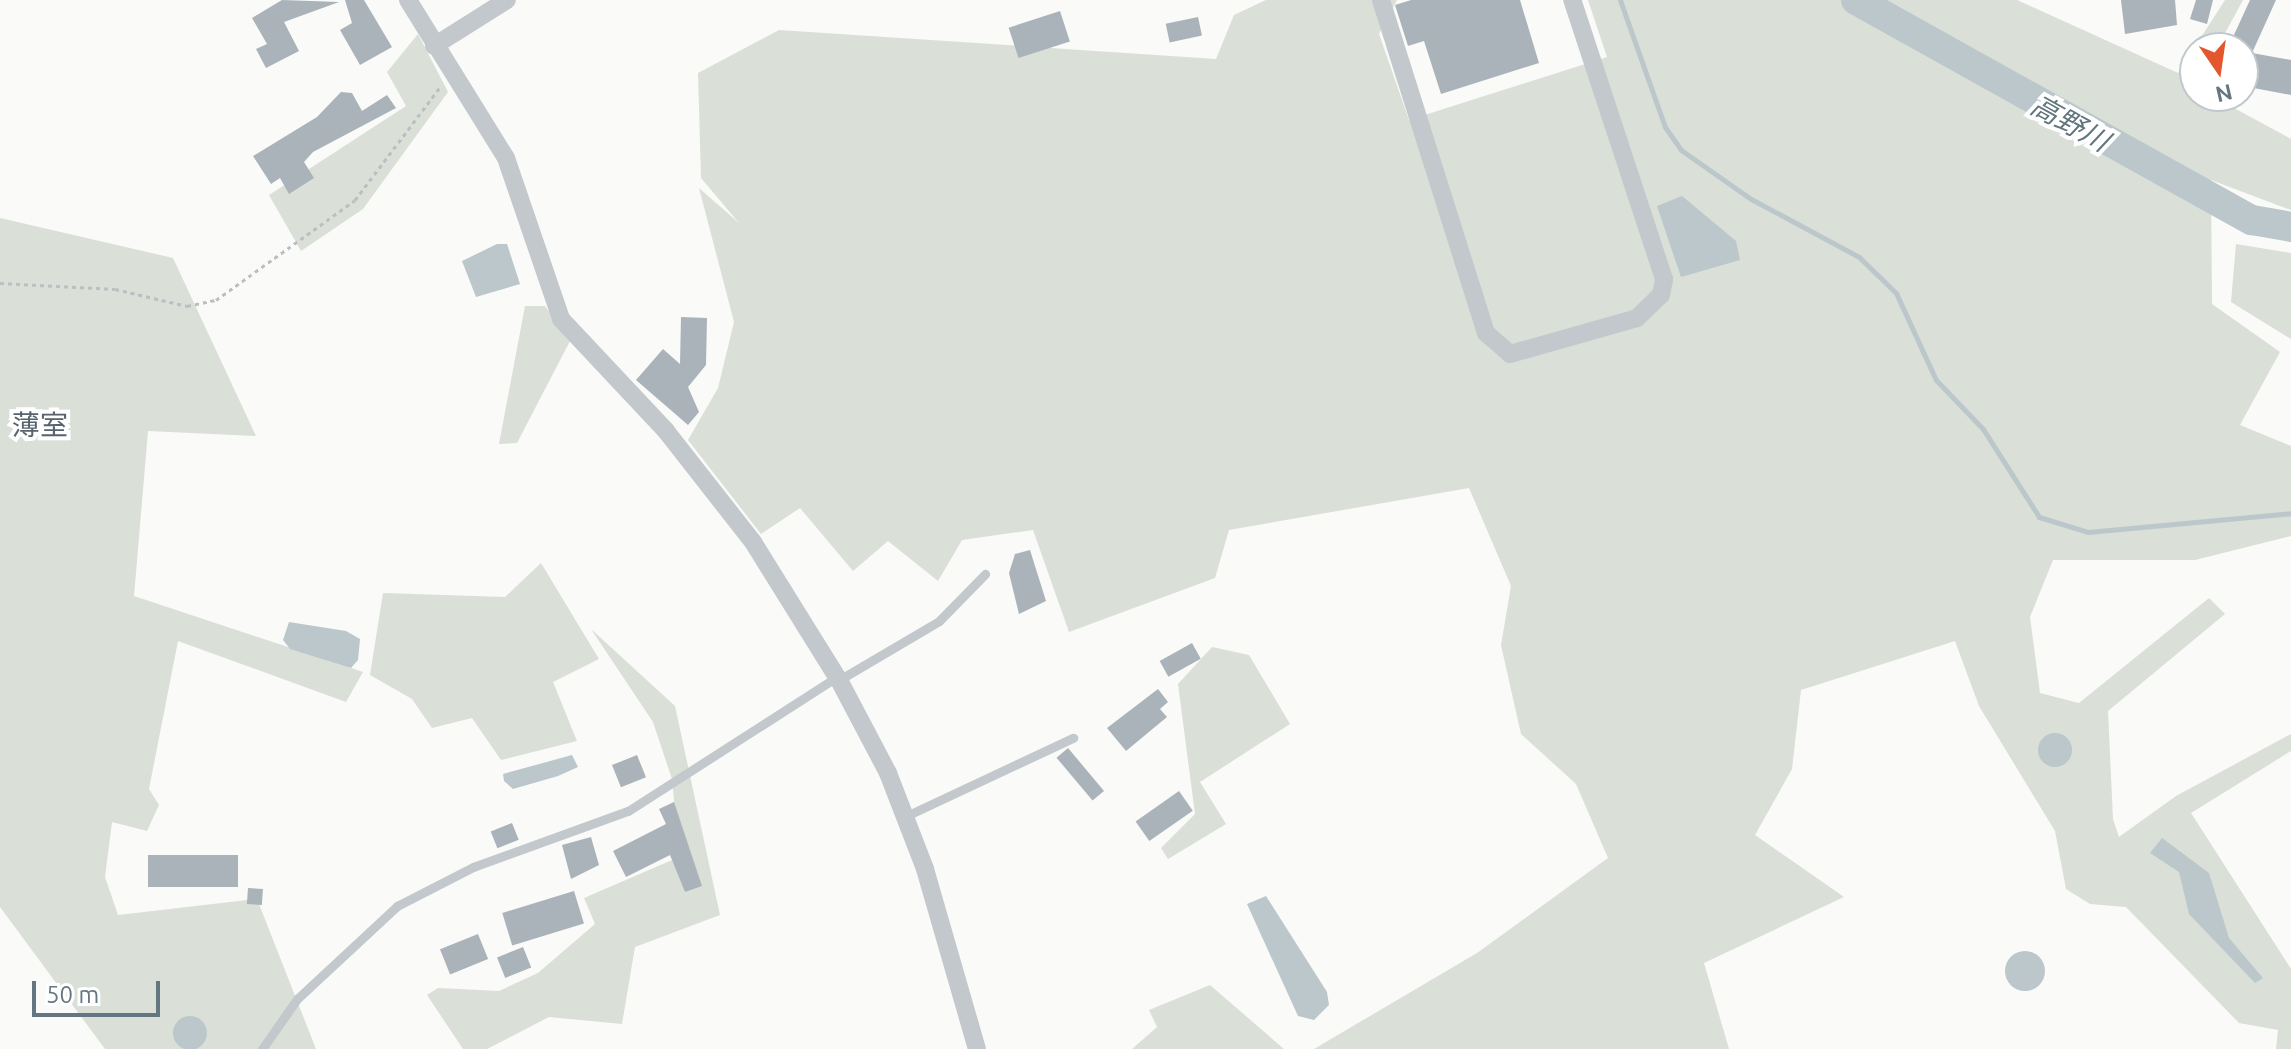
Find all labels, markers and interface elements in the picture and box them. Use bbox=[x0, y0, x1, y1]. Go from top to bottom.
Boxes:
north arrow bbox=[2179, 32, 2259, 112]
text: N bbox=[2213, 80, 2235, 108]
water label: 高野川 bbox=[2025, 88, 2115, 158]
district label: 薄室 bbox=[12, 408, 68, 442]
scale bar bbox=[36, 965, 164, 1015]
text: 50 m bbox=[46, 981, 99, 1008]

